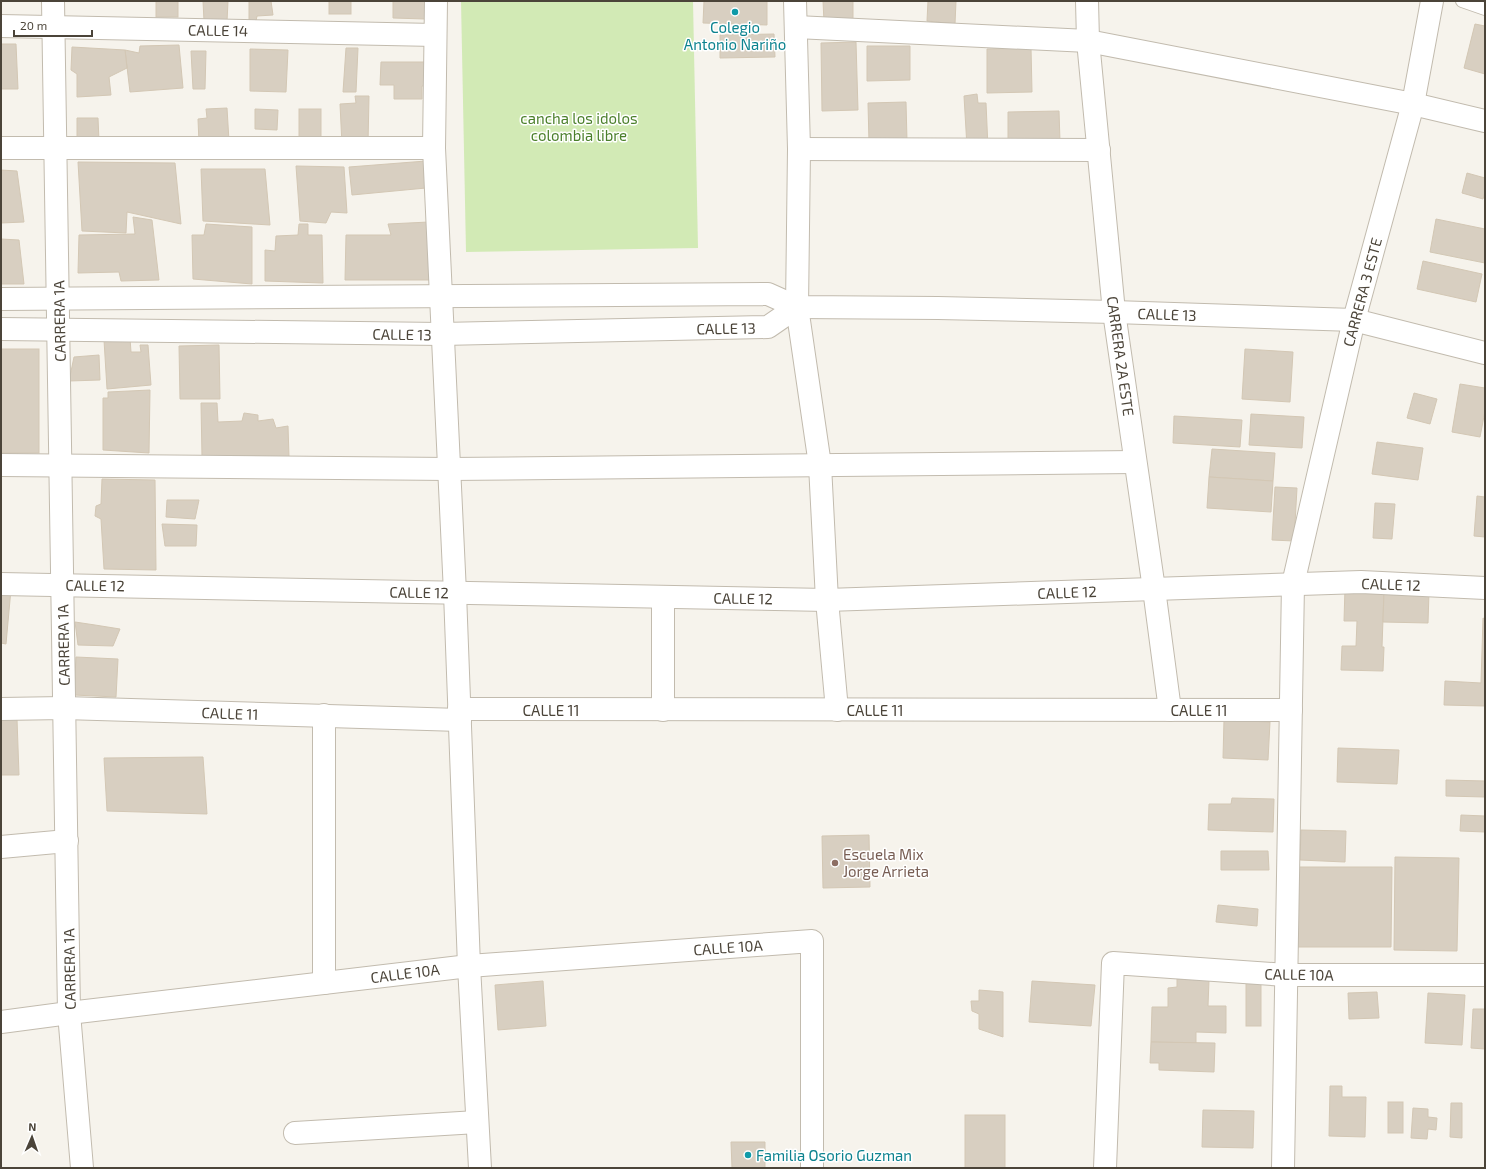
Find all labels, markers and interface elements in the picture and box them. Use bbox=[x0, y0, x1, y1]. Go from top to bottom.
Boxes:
marker: Colegio Antonio Nariño bbox=[730, 7, 740, 17]
scale bar bbox=[14, 12, 92, 38]
text: 20 m bbox=[20, 18, 47, 32]
place label: Colegio Antonio Nariño bbox=[684, 18, 786, 53]
street label: CALLE 14 bbox=[188, 20, 248, 40]
park label: cancha los idolos colombia libre bbox=[520, 109, 638, 144]
street label: CARRERA 3 ESTE bbox=[1339, 236, 1385, 348]
street label: CARRERA 1A bbox=[49, 279, 69, 362]
street label: CARRERA 2A ESTE bbox=[1104, 295, 1138, 417]
street label: CALLE 13 bbox=[1137, 304, 1197, 324]
street label: CALLE 13 bbox=[696, 318, 756, 338]
street label: CALLE 13 bbox=[372, 324, 432, 344]
street label: CALLE 12 bbox=[1361, 574, 1421, 594]
street label: CALLE 12 bbox=[65, 575, 125, 595]
street label: CALLE 12 bbox=[389, 582, 449, 602]
street label: CALLE 12 bbox=[1037, 582, 1097, 602]
street label: CALLE 12 bbox=[713, 588, 773, 608]
street label: CARRERA 1A bbox=[53, 603, 73, 686]
street label: CALLE 11 bbox=[523, 701, 580, 719]
street label: CALLE 11 bbox=[847, 701, 904, 719]
street label: CALLE 11 bbox=[1171, 701, 1228, 719]
street label: CALLE 11 bbox=[201, 703, 259, 723]
place label: Escuela Mix Jorge Arrieta bbox=[843, 845, 929, 880]
marker: Escuela Mix Jorge Arrieta bbox=[830, 858, 840, 868]
street label: CARRERA 1A bbox=[59, 927, 79, 1010]
street label: CALLE 10A bbox=[693, 936, 764, 958]
street label: CALLE 10A bbox=[369, 960, 441, 986]
street label: CALLE 10A bbox=[1264, 964, 1335, 984]
north arrow bbox=[12, 1117, 52, 1157]
text: N bbox=[28, 1120, 37, 1133]
place label: Familia Osorio Guzman bbox=[756, 1146, 912, 1164]
marker: Familia Osorio Guzman bbox=[743, 1150, 753, 1160]

